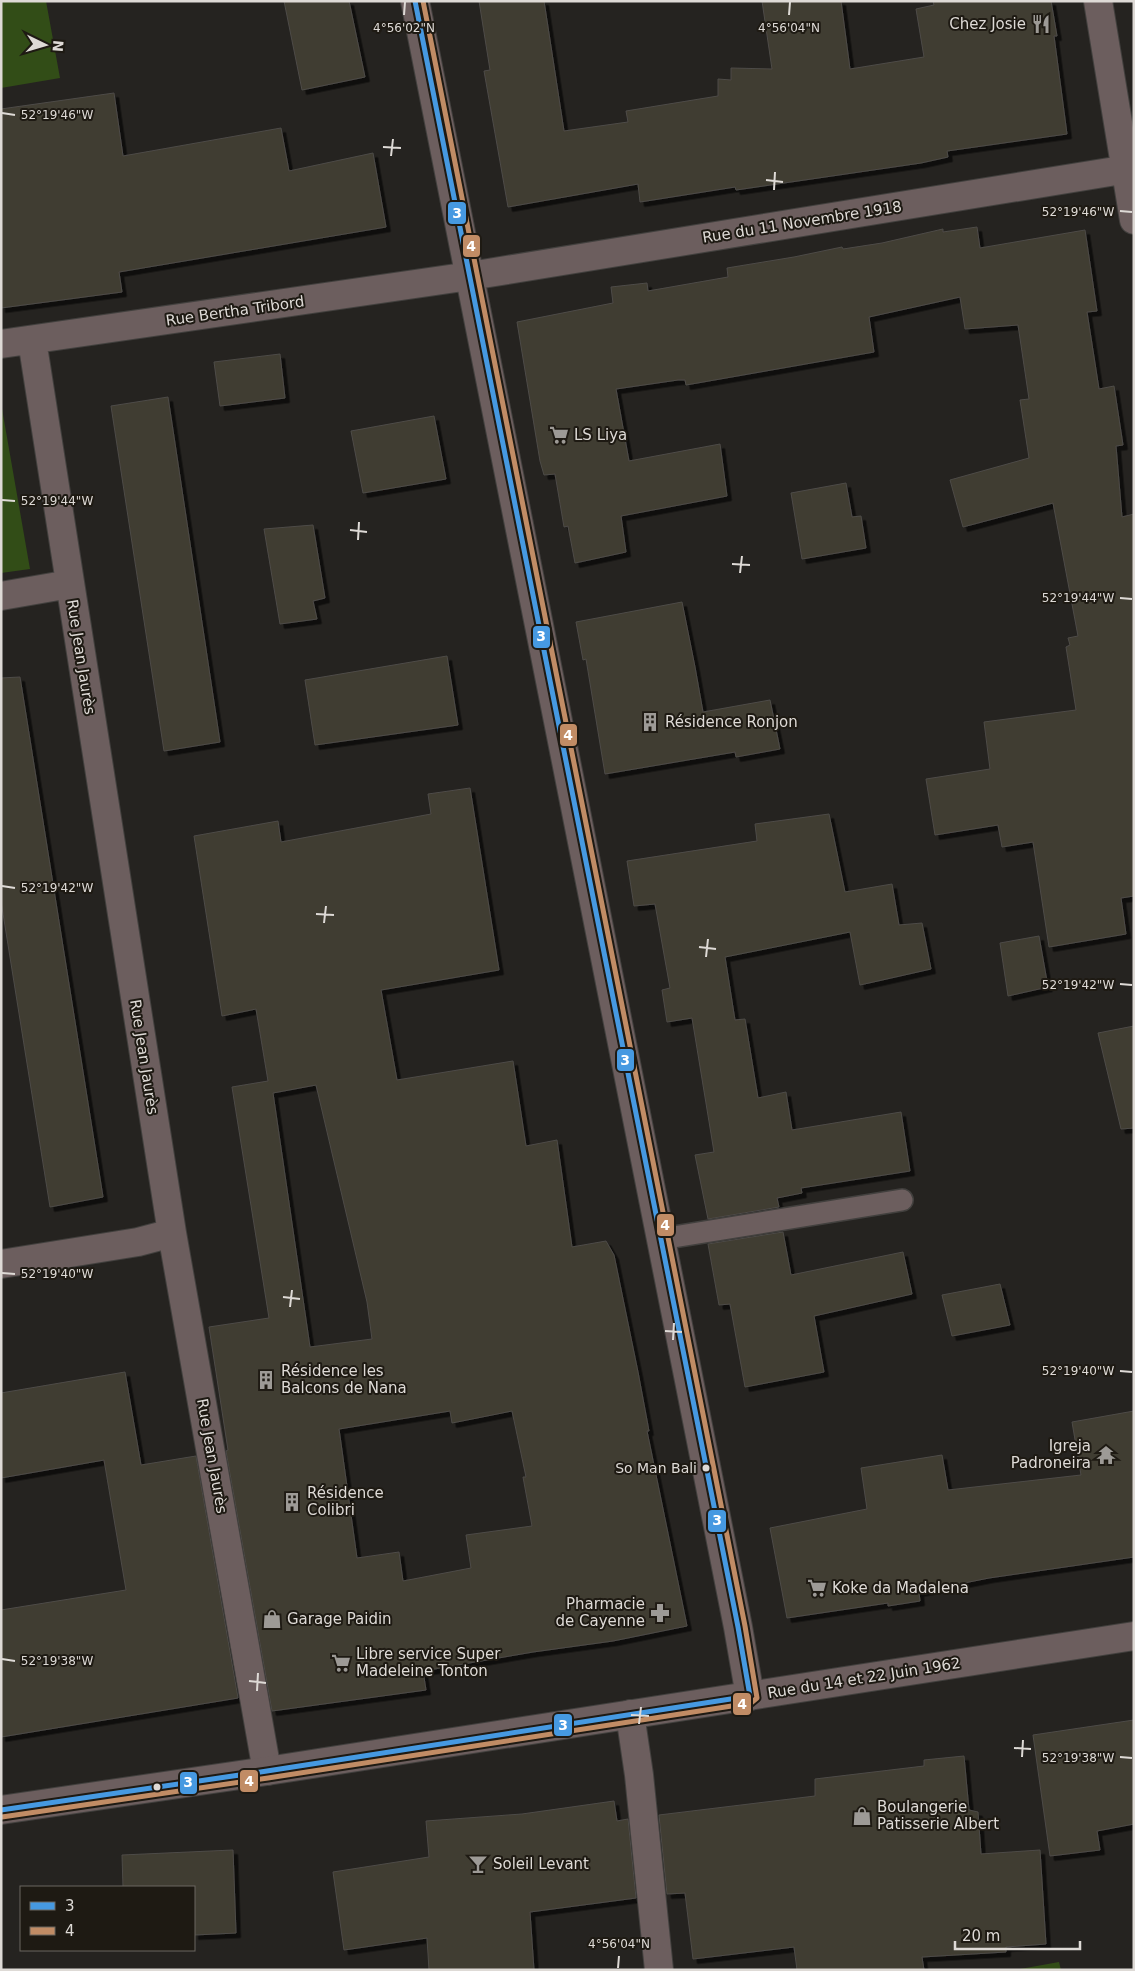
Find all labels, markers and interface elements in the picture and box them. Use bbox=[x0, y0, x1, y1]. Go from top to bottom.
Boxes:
restaurant icon: Chez Josie bbox=[1030, 13, 1052, 35]
place label: Chez Josie bbox=[949, 15, 1026, 33]
north arrow bbox=[20, 20, 70, 70]
text: 4°56'02"N bbox=[373, 21, 435, 35]
text: 4°56'04"N bbox=[758, 21, 820, 35]
text: N bbox=[49, 40, 66, 53]
text: 52°19'46"W bbox=[21, 108, 93, 122]
street label: Rue du 11 Novembre 1918 bbox=[701, 197, 903, 247]
line badge: 3 bbox=[447, 201, 467, 225]
text: 3 bbox=[452, 205, 462, 221]
text: 52°19'46"W bbox=[1042, 205, 1114, 219]
line badge: 4 bbox=[462, 234, 481, 258]
text: 4 bbox=[466, 238, 476, 254]
street label: Rue Bertha Tribord bbox=[165, 292, 305, 330]
supermarket icon: LS Liya bbox=[548, 424, 570, 446]
place label: LS Liya bbox=[574, 426, 627, 444]
text: 52°19'44"W bbox=[21, 494, 93, 508]
text: 52°19'44"W bbox=[1042, 591, 1114, 605]
street label: Rue Jean Jaurès bbox=[63, 598, 99, 716]
line badge: 3 bbox=[532, 625, 551, 649]
text: 3 bbox=[536, 628, 546, 644]
building icon: Résidence Ronjon bbox=[639, 711, 661, 733]
place label: Résidence Ronjon bbox=[665, 713, 798, 731]
line badge: 4 bbox=[559, 723, 578, 747]
text: 4 bbox=[563, 727, 573, 743]
text: 52°19'42"W bbox=[21, 881, 93, 895]
text: 52°19'42"W bbox=[1042, 978, 1114, 992]
street label: Rue Jean Jaurès bbox=[126, 998, 162, 1116]
line badge: 3 bbox=[616, 1048, 635, 1072]
text: 3 bbox=[620, 1052, 630, 1068]
line badge: 4 bbox=[656, 1213, 675, 1237]
text: 4 bbox=[660, 1217, 670, 1233]
text: 52°19'40"W bbox=[21, 1267, 93, 1281]
place label: Résidence les Balcons de Nana bbox=[281, 1362, 407, 1397]
text: 52°19'40"W bbox=[1042, 1364, 1114, 1378]
building icon: Résidence les Balcons de Nana bbox=[255, 1369, 277, 1391]
street label: Rue Jean Jaurès bbox=[193, 1397, 231, 1515]
place label: Igreja Padroneira bbox=[1011, 1437, 1091, 1472]
temple icon: Igreja Padroneira bbox=[1095, 1444, 1117, 1466]
place label: So Man Bali bbox=[615, 1460, 697, 1476]
marker: So Man Bali bbox=[701, 1463, 711, 1473]
place label: Résidence Colibri bbox=[307, 1484, 384, 1519]
building icon: Résidence Colibri bbox=[281, 1491, 303, 1513]
line badge: 3 bbox=[707, 1509, 727, 1533]
text: 3 bbox=[712, 1512, 722, 1528]
supermarket icon: Koke da Madalena bbox=[806, 1577, 828, 1599]
place label: Koke da Madalena bbox=[832, 1579, 969, 1597]
place label: Pharmacie de Cayenne bbox=[555, 1595, 645, 1630]
pharmacy icon: Pharmacie de Cayenne bbox=[649, 1602, 671, 1624]
shop icon: Garage Paidin bbox=[261, 1608, 283, 1630]
place label: Garage Paidin bbox=[287, 1610, 392, 1628]
place label: Libre service Super Madeleine Tonton bbox=[356, 1645, 501, 1680]
supermarket icon: Libre service Super Madeleine Tonton bbox=[330, 1652, 352, 1674]
text: 52°19'38"W bbox=[21, 1654, 93, 1668]
street label: Rue du 14 et 22 Juin 1962 bbox=[766, 1654, 962, 1702]
line badge: 4 bbox=[732, 1692, 752, 1716]
text: 4 bbox=[737, 1696, 747, 1712]
line badge: 3 bbox=[553, 1713, 573, 1737]
text: 3 bbox=[558, 1717, 568, 1733]
text: 52°19'38"W bbox=[1042, 1751, 1114, 1765]
line badge: 4 bbox=[239, 1769, 259, 1793]
line badge: 3 bbox=[179, 1771, 198, 1795]
text: 4 bbox=[244, 1773, 254, 1789]
text: 3 bbox=[183, 1774, 193, 1790]
unlabelled marker bbox=[152, 1782, 162, 1792]
place label: Boulangerie Patisserie Albert bbox=[877, 1798, 999, 1833]
shop icon: Boulangerie Patisserie Albert bbox=[851, 1805, 873, 1827]
bar icon: Soleil Levant bbox=[467, 1853, 489, 1875]
place label: Soleil Levant bbox=[493, 1855, 589, 1873]
legend bbox=[20, 1886, 195, 1951]
text: 3 bbox=[65, 1897, 75, 1915]
scale bar bbox=[955, 1918, 1080, 1950]
text: 4 bbox=[65, 1922, 75, 1940]
text: 20 m bbox=[962, 1927, 1000, 1945]
text: 4°56'04"N bbox=[588, 1937, 650, 1951]

